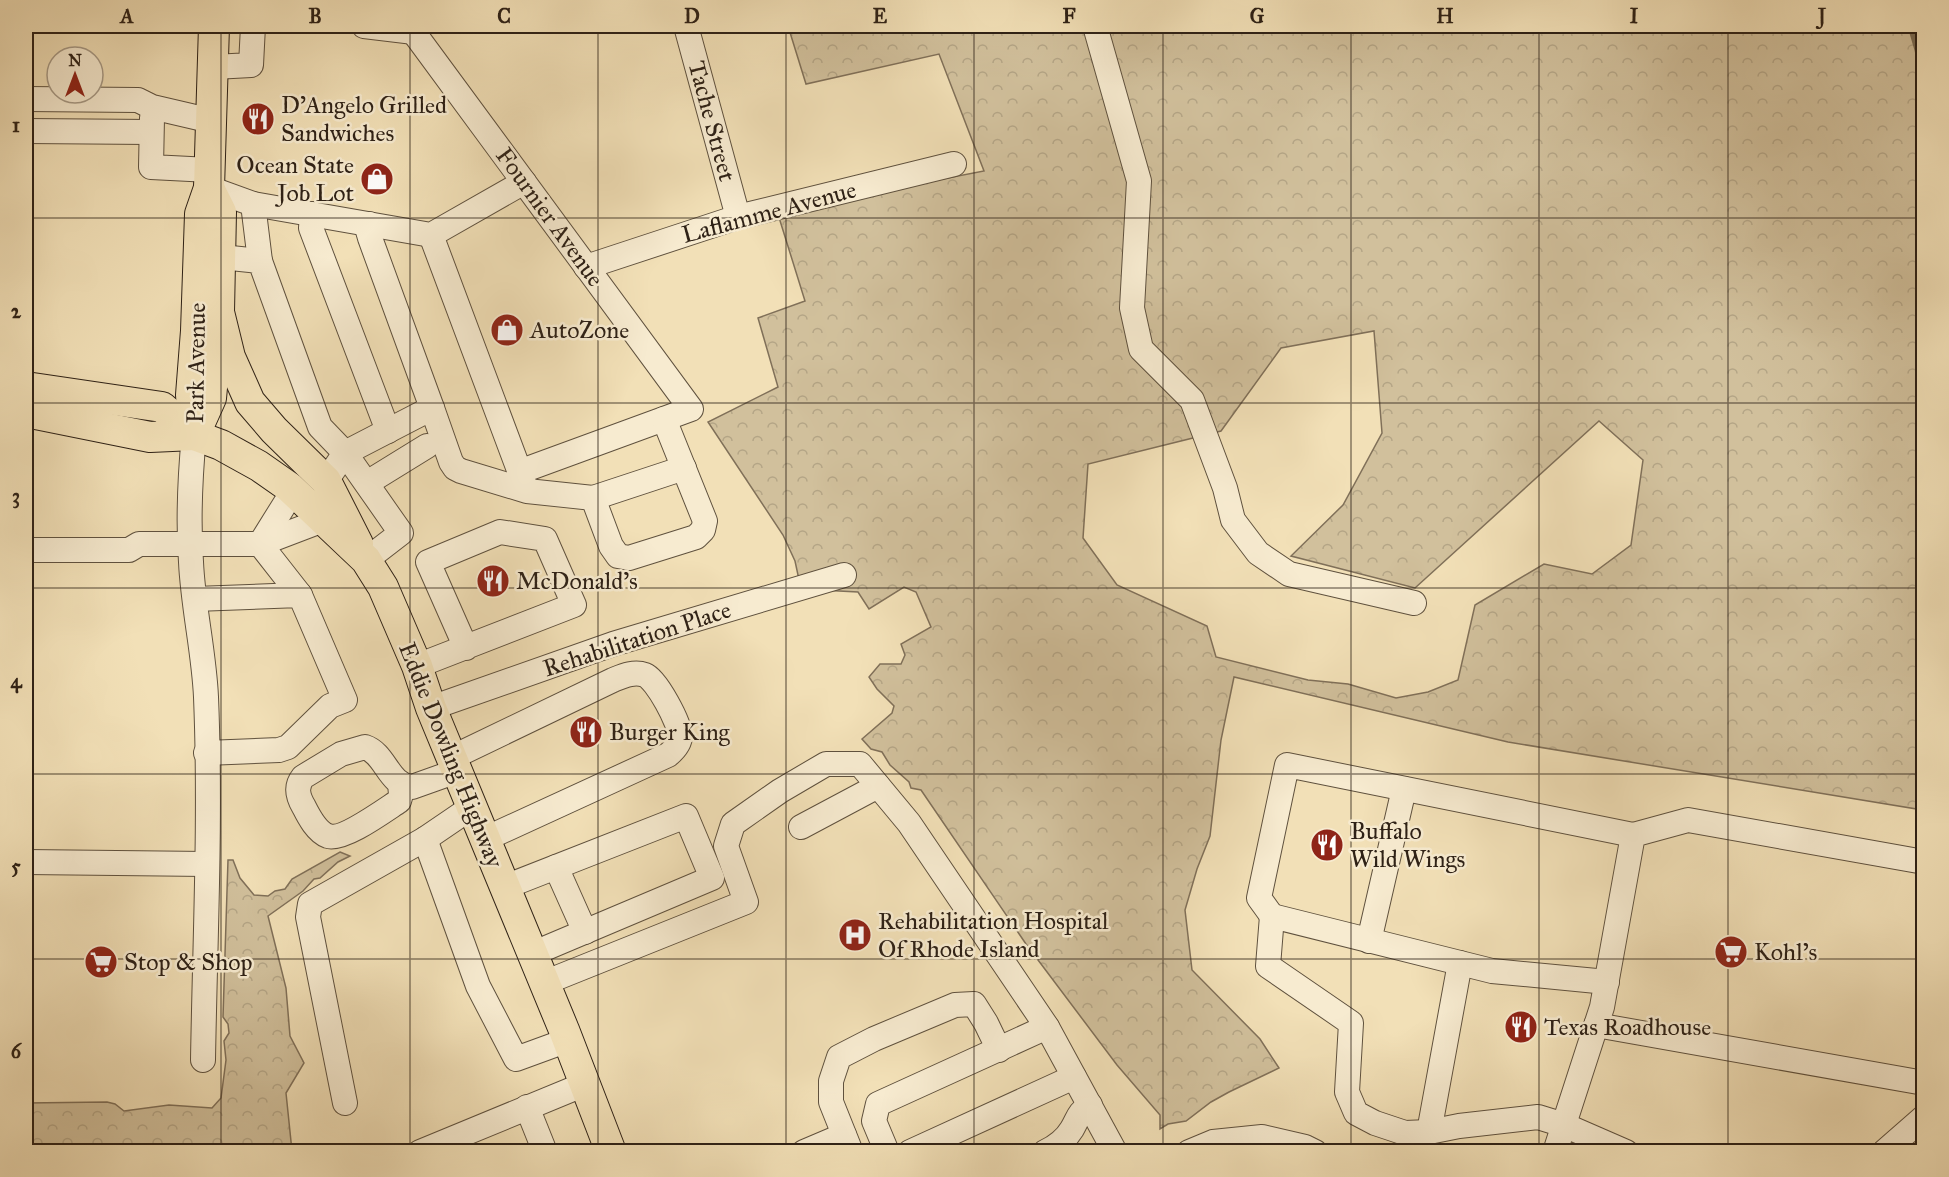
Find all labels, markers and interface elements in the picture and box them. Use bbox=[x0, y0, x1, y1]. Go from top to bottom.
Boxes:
text: A bbox=[118, 4, 134, 28]
text: B bbox=[308, 4, 322, 28]
text: C bbox=[497, 4, 511, 28]
text: D bbox=[684, 4, 700, 28]
text: E bbox=[873, 4, 888, 28]
text: F bbox=[1062, 4, 1076, 28]
text: G bbox=[1250, 4, 1265, 28]
text: H bbox=[1436, 4, 1454, 28]
text: I bbox=[1630, 4, 1639, 28]
text: J bbox=[1815, 4, 1827, 30]
north arrow bbox=[45, 45, 105, 105]
text: N bbox=[68, 51, 82, 70]
street label: Tache Street bbox=[682, 58, 743, 185]
place label: D'Angelo Grilled Sandwiches bbox=[281, 90, 447, 148]
restaurant icon: D'Angelo Grilled Sandwiches bbox=[240, 101, 276, 137]
text: 1 bbox=[12, 113, 20, 137]
street label: Fournier Avenue bbox=[489, 141, 611, 293]
place label: Ocean State Job Lot bbox=[236, 150, 354, 208]
shop icon: Ocean State Job Lot bbox=[359, 161, 395, 197]
street label: Laflamme Avenue bbox=[679, 174, 859, 250]
text: 2 bbox=[11, 299, 22, 323]
street label: Park Avenue bbox=[180, 302, 212, 424]
shop icon: AutoZone bbox=[489, 312, 525, 348]
place label: AutoZone bbox=[529, 315, 629, 345]
text: 3 bbox=[12, 484, 20, 509]
restaurant icon: McDonald's bbox=[475, 563, 511, 599]
place label: McDonald's bbox=[516, 566, 638, 596]
street label: Rehabilitation Place bbox=[539, 594, 735, 684]
street label: Eddie Dowling Highway bbox=[392, 638, 510, 873]
text: 4 bbox=[10, 669, 22, 694]
restaurant icon: Burger King bbox=[568, 714, 604, 750]
place label: Burger King bbox=[609, 717, 731, 747]
place label: Buffalo Wild Wings bbox=[1350, 816, 1465, 874]
restaurant icon: Buffalo Wild Wings bbox=[1309, 827, 1345, 863]
text: 5 bbox=[11, 854, 21, 878]
place label: Rehabilitation Hospital Of Rhode Island bbox=[878, 906, 1109, 964]
hospital icon: Rehabilitation Hospital Of Rhode Island bbox=[837, 917, 873, 953]
supermarket icon: Kohl's bbox=[1713, 934, 1749, 970]
place label: Kohl's bbox=[1754, 937, 1817, 967]
supermarket icon: Stop & Shop bbox=[83, 944, 119, 980]
place label: Stop & Shop bbox=[124, 947, 253, 977]
restaurant icon: Texas Roadhouse bbox=[1503, 1009, 1539, 1045]
place label: Texas Roadhouse bbox=[1544, 1012, 1711, 1042]
text: 6 bbox=[11, 1039, 23, 1063]

